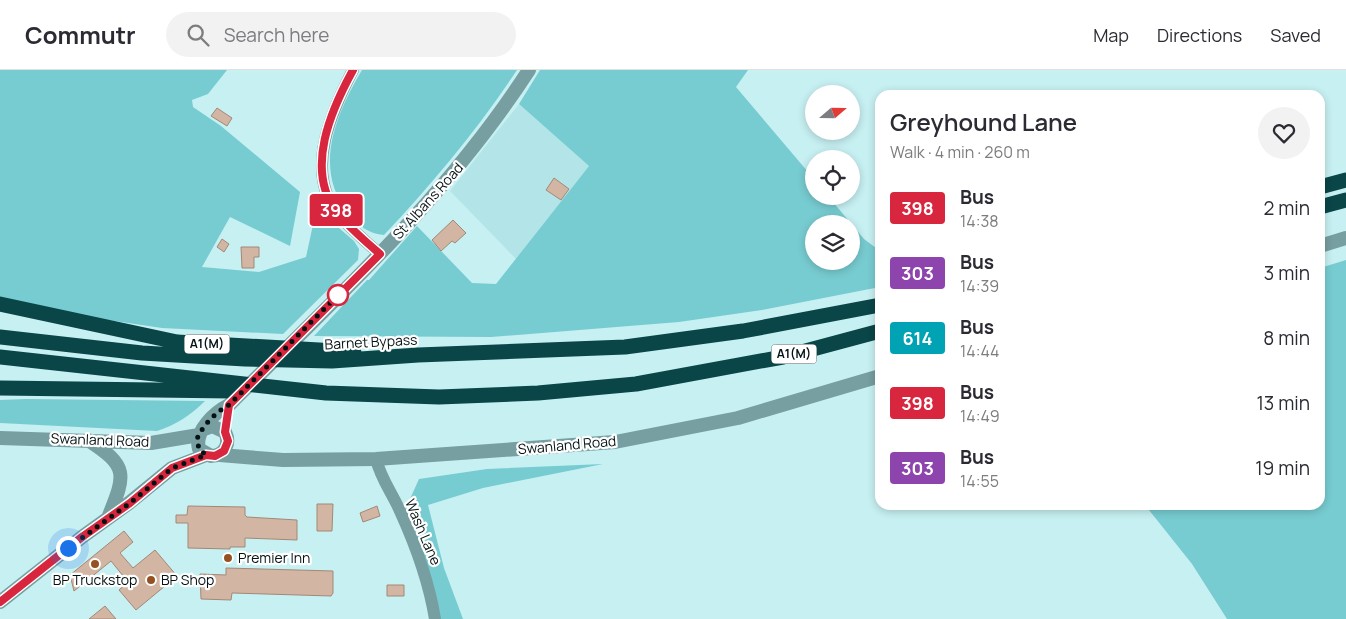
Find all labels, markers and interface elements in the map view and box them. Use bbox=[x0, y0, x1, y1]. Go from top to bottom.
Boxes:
search box bbox=[166, 12, 516, 57]
text: Commutr bbox=[25, 18, 136, 51]
icon: search bbox=[184, 21, 212, 49]
text: Search here bbox=[224, 22, 329, 48]
text: Map bbox=[1093, 23, 1129, 47]
text: Directions bbox=[1157, 23, 1242, 47]
text: Saved bbox=[1270, 23, 1321, 47]
north arrow bbox=[805, 85, 860, 140]
map controls bbox=[805, 85, 860, 270]
text: Greyhound Lane bbox=[890, 105, 1077, 138]
button: heart bbox=[1258, 107, 1310, 159]
text: Walk · 4 min · 260 m bbox=[890, 141, 1030, 163]
button: locate bbox=[805, 150, 860, 205]
street label: St Albans Road bbox=[388, 158, 467, 243]
text: Bus bbox=[960, 184, 994, 210]
line badge: 398 bbox=[307, 194, 365, 226]
text: 2 min bbox=[1264, 195, 1310, 221]
text: 398 bbox=[901, 196, 934, 220]
text: 398 bbox=[320, 198, 352, 222]
text: 14:38 bbox=[960, 210, 999, 232]
button: layers bbox=[805, 215, 860, 270]
text: Bus bbox=[960, 249, 994, 275]
text: 3 min bbox=[1264, 260, 1310, 286]
text: 303 bbox=[901, 261, 934, 285]
text: 14:39 bbox=[960, 275, 999, 297]
unlabelled marker bbox=[327, 284, 349, 306]
text: Bus bbox=[960, 314, 994, 340]
text: 8 min bbox=[1263, 325, 1310, 351]
text: 614 bbox=[903, 326, 932, 350]
street label: Barnet Bypass bbox=[324, 330, 418, 353]
road number: A1(M) bbox=[184, 334, 230, 354]
text: 14:44 bbox=[960, 340, 999, 362]
road number: A1(M) bbox=[772, 344, 816, 364]
text: Bus bbox=[960, 379, 994, 405]
text: 13 min bbox=[1256, 390, 1310, 416]
text: 398 bbox=[901, 391, 934, 415]
text: 14:49 bbox=[960, 405, 1000, 427]
street label: Swanland Road bbox=[50, 428, 150, 451]
street label: Swanland Road bbox=[517, 431, 617, 458]
text: Bus bbox=[960, 444, 994, 470]
text: 19 min bbox=[1255, 455, 1310, 481]
text: 303 bbox=[901, 456, 934, 480]
text: 14:55 bbox=[960, 470, 999, 492]
street label: Wash Lane bbox=[401, 496, 446, 568]
your location bbox=[56, 536, 81, 561]
place label: Premier Inn bbox=[238, 548, 310, 567]
marker: Premier Inn bbox=[222, 552, 234, 564]
marker: BP Truckstop bbox=[89, 558, 101, 570]
place label: BP Truckstop bbox=[53, 570, 137, 589]
place label: BP Shop bbox=[161, 570, 214, 589]
marker: BP Shop bbox=[145, 574, 157, 586]

